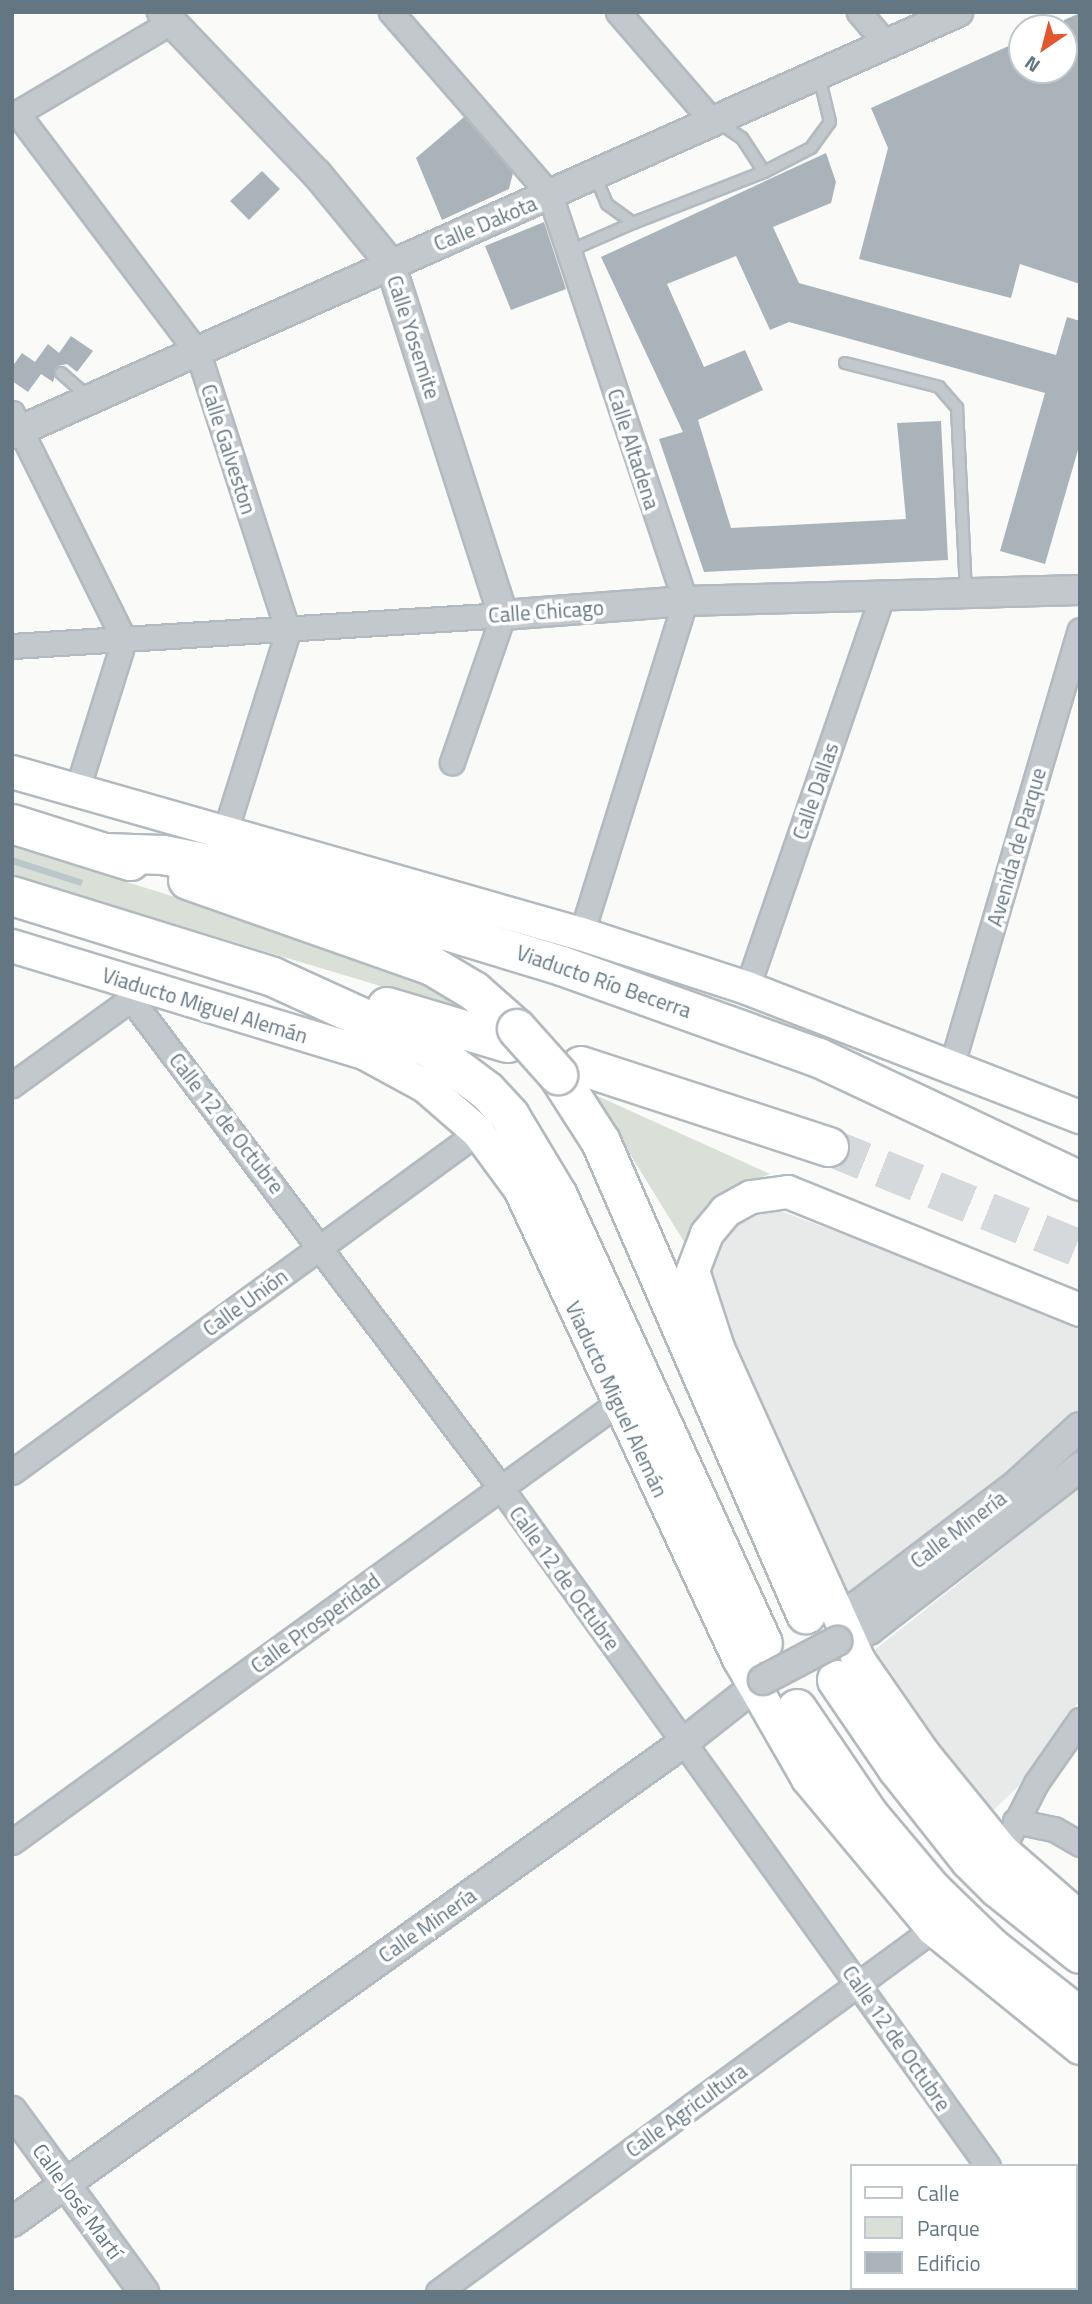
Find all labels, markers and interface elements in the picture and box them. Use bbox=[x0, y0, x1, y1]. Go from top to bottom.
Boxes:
north arrow bbox=[1008, 14, 1078, 84]
text: N bbox=[1018, 49, 1046, 81]
street label: Calle Dakota bbox=[430, 190, 540, 256]
street label: Calle Yosemite bbox=[382, 272, 446, 402]
street label: Calle Galveston bbox=[196, 381, 262, 517]
street label: Calle Altadena bbox=[603, 385, 665, 513]
street label: Calle Chicago bbox=[487, 594, 605, 628]
street label: Calle Dallas bbox=[787, 739, 843, 843]
street label: Avenida de Parque bbox=[981, 765, 1051, 929]
street label: Viaducto Río Becerra bbox=[513, 939, 695, 1023]
street label: Viaducto Miguel Alemán bbox=[99, 962, 311, 1048]
street label: Calle 12 de Octubre bbox=[164, 1048, 290, 1198]
street label: Calle Unión bbox=[198, 1263, 292, 1341]
street label: Viaducto Miguel Alemán bbox=[560, 1297, 674, 1501]
street label: Calle Minería bbox=[905, 1485, 1011, 1573]
street label: Calle 12 de Octubre bbox=[504, 1501, 626, 1655]
street label: Calle Prosperidad bbox=[245, 1568, 385, 1678]
street label: Calle Minería bbox=[373, 1882, 481, 1968]
street label: Calle 12 de Octubre bbox=[837, 1960, 957, 2116]
street label: Calle Agricultura bbox=[621, 2058, 751, 2162]
street label: Calle José Martí bbox=[28, 2138, 128, 2264]
legend bbox=[850, 2164, 1078, 2290]
text: Calle bbox=[917, 2177, 959, 2209]
text: Parque bbox=[917, 2212, 980, 2244]
text: Edificio bbox=[917, 2247, 981, 2279]

